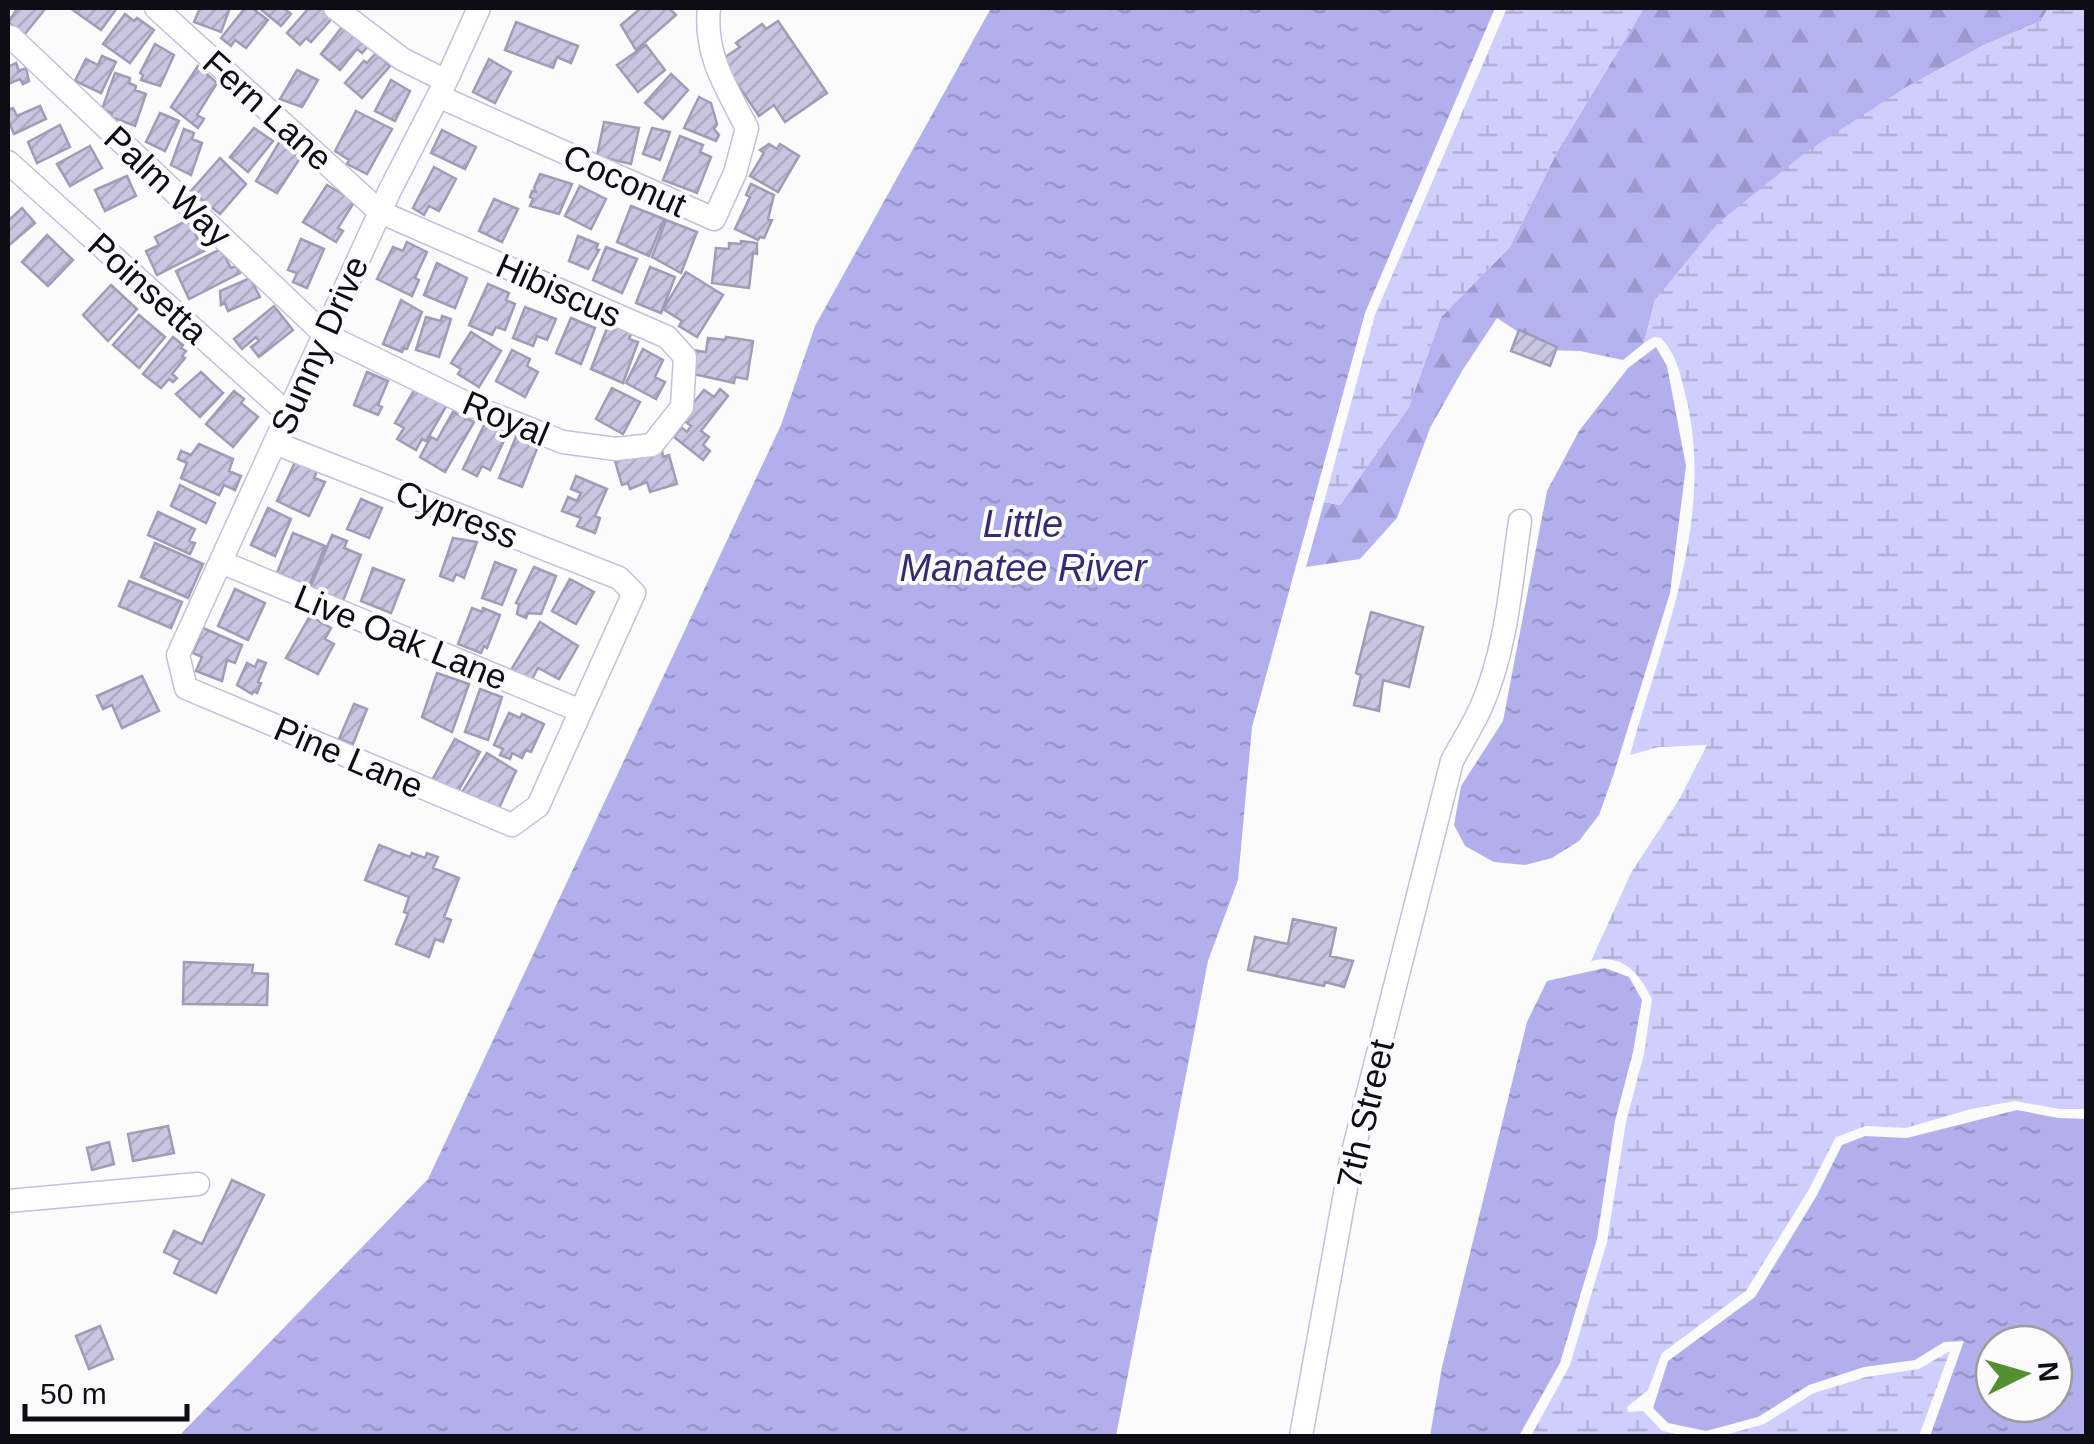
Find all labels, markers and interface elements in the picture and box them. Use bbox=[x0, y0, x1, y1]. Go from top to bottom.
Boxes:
street label: Fern Lane bbox=[196, 42, 340, 178]
street label: Palm Way bbox=[97, 118, 240, 255]
street label: Coconut bbox=[558, 136, 693, 224]
street label: Poinsetta bbox=[81, 225, 216, 352]
street label: Hibiscus bbox=[491, 245, 627, 335]
street label: Sunny Drive bbox=[262, 250, 376, 440]
street label: Royal bbox=[457, 383, 555, 453]
street label: Cypress bbox=[390, 472, 524, 556]
water label: Little Manatee River bbox=[899, 503, 1148, 589]
street label: Live Oak Lane bbox=[289, 577, 513, 697]
street label: Pine Lane bbox=[269, 708, 429, 806]
street label: 7th Street bbox=[1329, 1035, 1401, 1192]
north arrow bbox=[1974, 1324, 2074, 1424]
scale bar bbox=[25, 1359, 188, 1421]
text: N bbox=[2032, 1360, 2065, 1383]
text: 50 m bbox=[40, 1377, 107, 1410]

